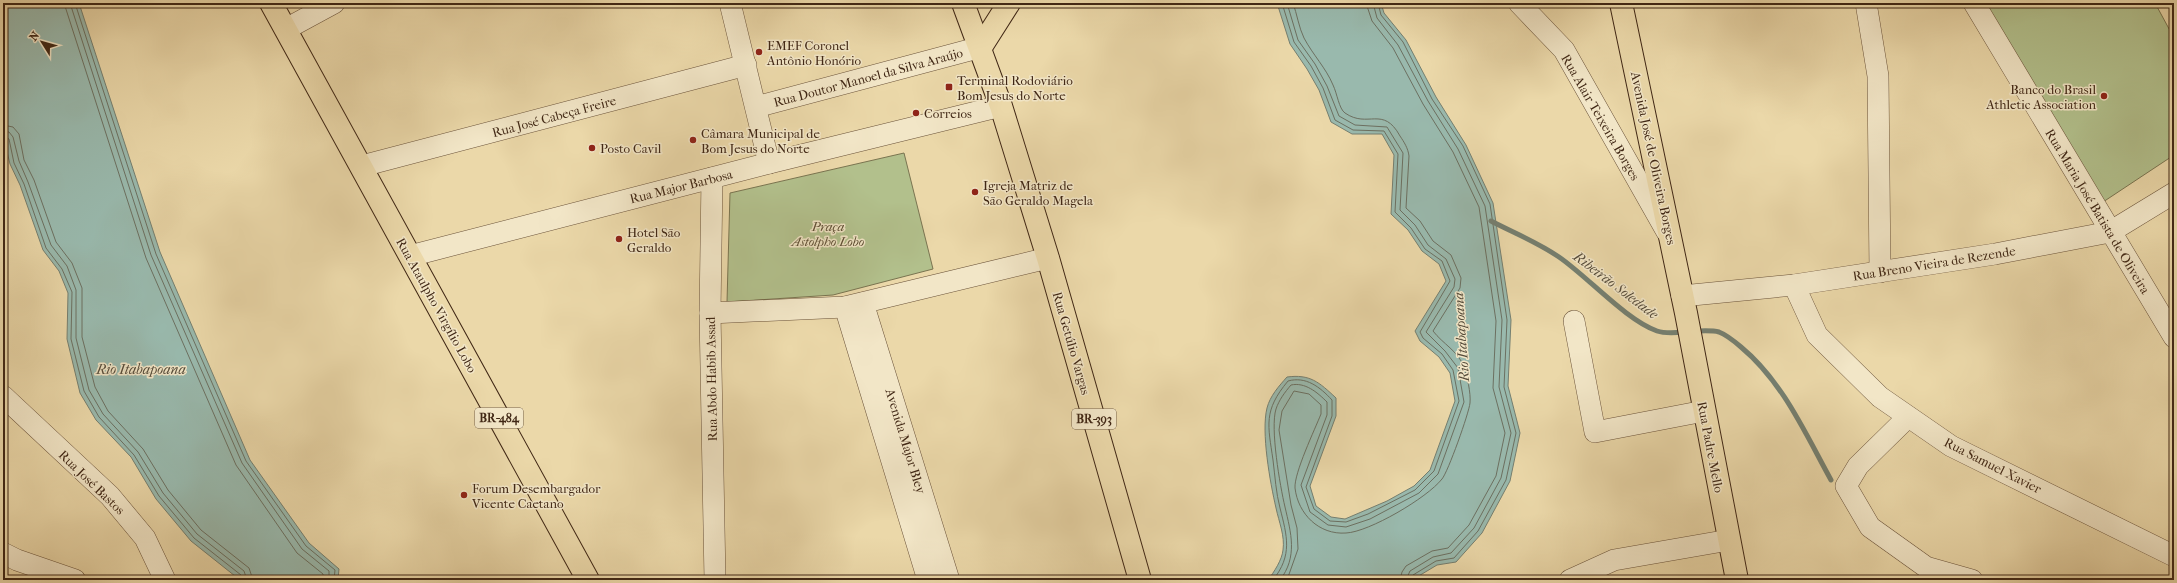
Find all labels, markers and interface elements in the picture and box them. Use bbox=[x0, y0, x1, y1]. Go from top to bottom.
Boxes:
north arrow bbox=[22, 22, 62, 62]
text: N bbox=[27, 29, 43, 44]
place label: EMEF Coronel Antônio Honório bbox=[766, 38, 862, 68]
street label: Rua Doutor Manoel da Silva Araújo bbox=[772, 45, 965, 110]
marker: EMEF Coronel Antônio Honório bbox=[754, 47, 764, 57]
street label: Rua Alair Teixeira Borges bbox=[1558, 51, 1643, 183]
street label: Avenida José de Oliveira Borges bbox=[1628, 69, 1679, 246]
place label: Terminal Rodoviário Bom Jesus do Norte bbox=[957, 73, 1073, 103]
marker: Terminal Rodoviário Bom Jesus do Norte bbox=[944, 82, 954, 92]
place label: Banco do Brasil Athletic Association bbox=[1985, 82, 2096, 112]
marker: Banco do Brasil Athletic Association bbox=[2099, 91, 2109, 101]
street label: Rua José Cabeça Freire bbox=[491, 93, 619, 141]
place label: Correios bbox=[924, 106, 972, 121]
marker: Correios bbox=[911, 108, 921, 118]
place label: Câmara Municipal de Bom Jesus do Norte bbox=[701, 126, 820, 156]
street label: Rua Maria José Batista de Oliveira bbox=[2042, 126, 2153, 297]
marker: Câmara Municipal de Bom Jesus do Norte bbox=[688, 135, 698, 145]
place label: Posto Cavil bbox=[600, 141, 662, 156]
marker: Posto Cavil bbox=[587, 143, 597, 153]
street label: Rua Major Barbosa bbox=[628, 166, 735, 207]
place label: Igreja Matriz de São Geraldo Magela bbox=[983, 178, 1094, 208]
marker: Igreja Matriz de São Geraldo Magela bbox=[970, 187, 980, 197]
park label: Praça Astolpho Lobo bbox=[790, 219, 865, 249]
place label: Hotel São Geraldo bbox=[627, 225, 681, 255]
marker: Hotel São Geraldo bbox=[614, 234, 624, 244]
street label: Rua Ataulpho Virgílio Lobo bbox=[393, 235, 480, 376]
street label: Rua Breno Vieira de Rezende bbox=[1852, 243, 2017, 284]
water label: Ribeirão Soledade bbox=[1569, 247, 1662, 323]
street label: Rua Getúlio Vargas bbox=[1050, 290, 1093, 397]
water label: Rio Itabapoana bbox=[1450, 292, 1473, 383]
street label: Rua Abdo Habib Assad bbox=[703, 316, 720, 441]
water label: Rio Itabapoana bbox=[95, 361, 186, 378]
street label: Avenida Major Bley bbox=[882, 386, 929, 497]
street label: Rua Padre Mello bbox=[1694, 400, 1727, 494]
road number: BR-484 bbox=[475, 408, 523, 428]
road number: BR-393 bbox=[1072, 409, 1116, 429]
street label: Rua Samuel Xavier bbox=[1942, 434, 2044, 497]
street label: Rua José Bastos bbox=[56, 447, 128, 518]
place label: Forum Desembargador Vicente Caetano bbox=[471, 481, 601, 511]
marker: Forum Desembargador Vicente Caetano bbox=[459, 490, 469, 500]

